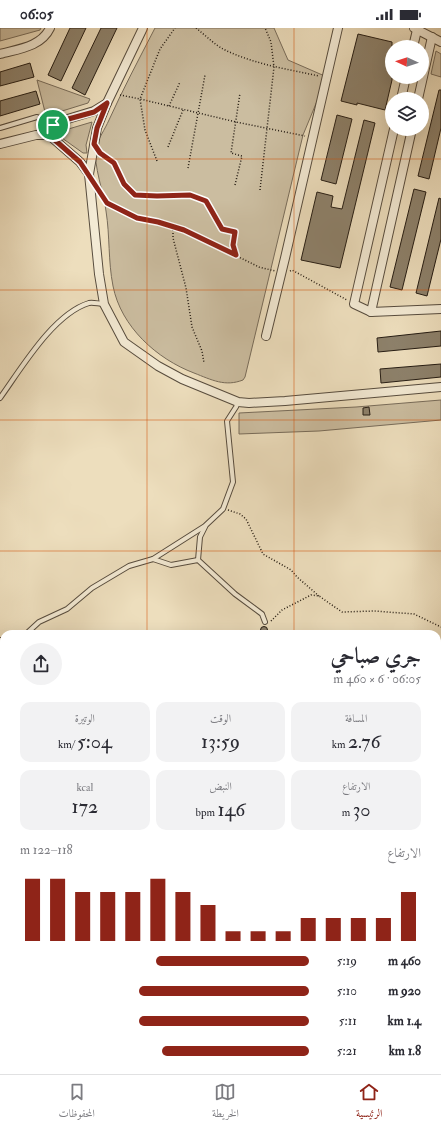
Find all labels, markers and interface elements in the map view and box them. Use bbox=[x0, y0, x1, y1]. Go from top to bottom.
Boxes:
text: 06:05 bbox=[20, 5, 53, 24]
north arrow bbox=[385, 40, 429, 84]
map controls bbox=[385, 40, 429, 136]
button: layers bbox=[385, 92, 429, 136]
pin bbox=[36, 108, 70, 142]
icon: arrive bbox=[42, 114, 64, 136]
text: جري صباحي bbox=[330, 642, 421, 670]
button: share bbox=[20, 643, 62, 685]
text: 06:05 · 6 × 460 m bbox=[333, 671, 421, 687]
text: الوتيرة bbox=[75, 712, 95, 725]
text: الوقت bbox=[210, 712, 231, 725]
text: المسافة bbox=[345, 712, 367, 725]
text: 5:04 bbox=[77, 729, 112, 754]
text: 13:59 bbox=[201, 729, 240, 754]
text: 2.76 bbox=[348, 729, 380, 754]
text: /km bbox=[58, 738, 77, 751]
text: km bbox=[332, 738, 348, 751]
text: النبض bbox=[209, 780, 232, 793]
text: الارتفاع bbox=[342, 780, 370, 793]
text: kcal bbox=[76, 781, 93, 794]
text: 172 bbox=[72, 794, 98, 819]
text: 146 bbox=[217, 797, 245, 822]
text: 30 bbox=[353, 797, 371, 822]
text: bpm bbox=[196, 806, 217, 819]
text: m bbox=[342, 806, 353, 819]
text: 118–122 m bbox=[20, 842, 73, 858]
text: الارتفاع bbox=[387, 845, 421, 861]
text: 5:19 bbox=[337, 953, 357, 969]
text: 460 m bbox=[388, 953, 421, 969]
text: 5:10 bbox=[337, 983, 357, 999]
text: 920 m bbox=[388, 983, 421, 999]
text: 5:11 bbox=[339, 1013, 357, 1029]
text: 1.4 km bbox=[388, 1013, 421, 1029]
text: 5:21 bbox=[337, 1043, 357, 1059]
text: 1.8 km bbox=[389, 1043, 421, 1059]
tab: المحفوظات bbox=[59, 1081, 95, 1124]
tab: الخريطة bbox=[212, 1081, 239, 1124]
tab: الرئيسية bbox=[356, 1081, 382, 1124]

